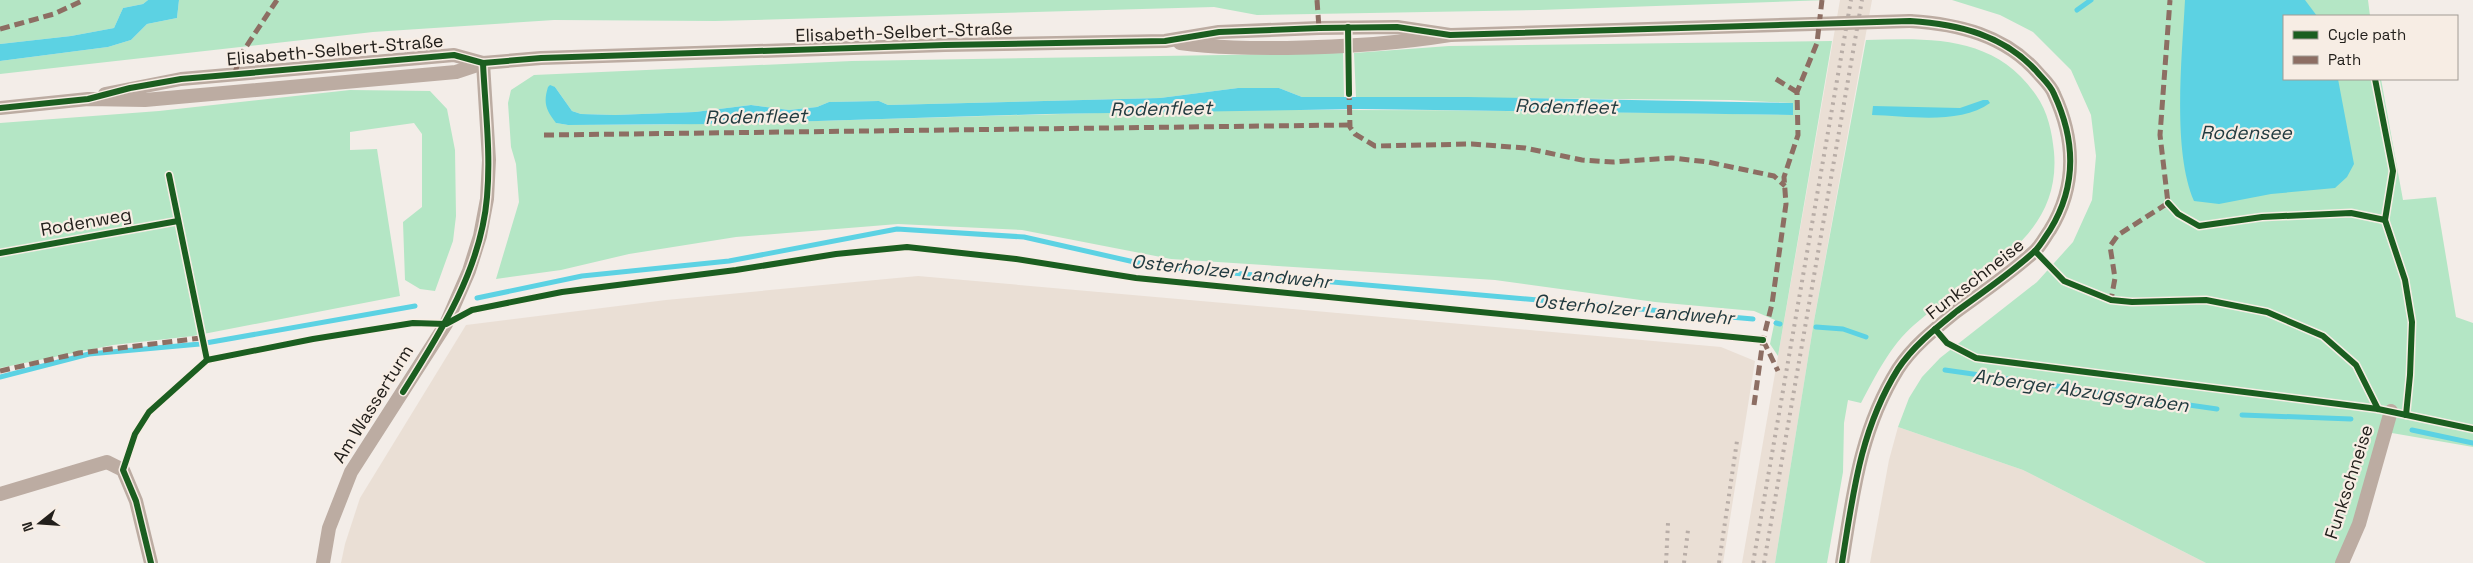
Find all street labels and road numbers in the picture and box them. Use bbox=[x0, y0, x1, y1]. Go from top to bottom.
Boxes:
street label: Elisabeth-Selbert-Straße bbox=[795, 16, 1013, 47]
street label: Elisabeth-Selbert-Straße bbox=[226, 29, 444, 70]
street label: Rodenweg bbox=[39, 202, 133, 241]
street label: Funkschneise bbox=[1921, 233, 2029, 324]
street label: Am Wasserturm bbox=[327, 340, 418, 467]
street label: Funkschneise bbox=[2319, 422, 2378, 542]

